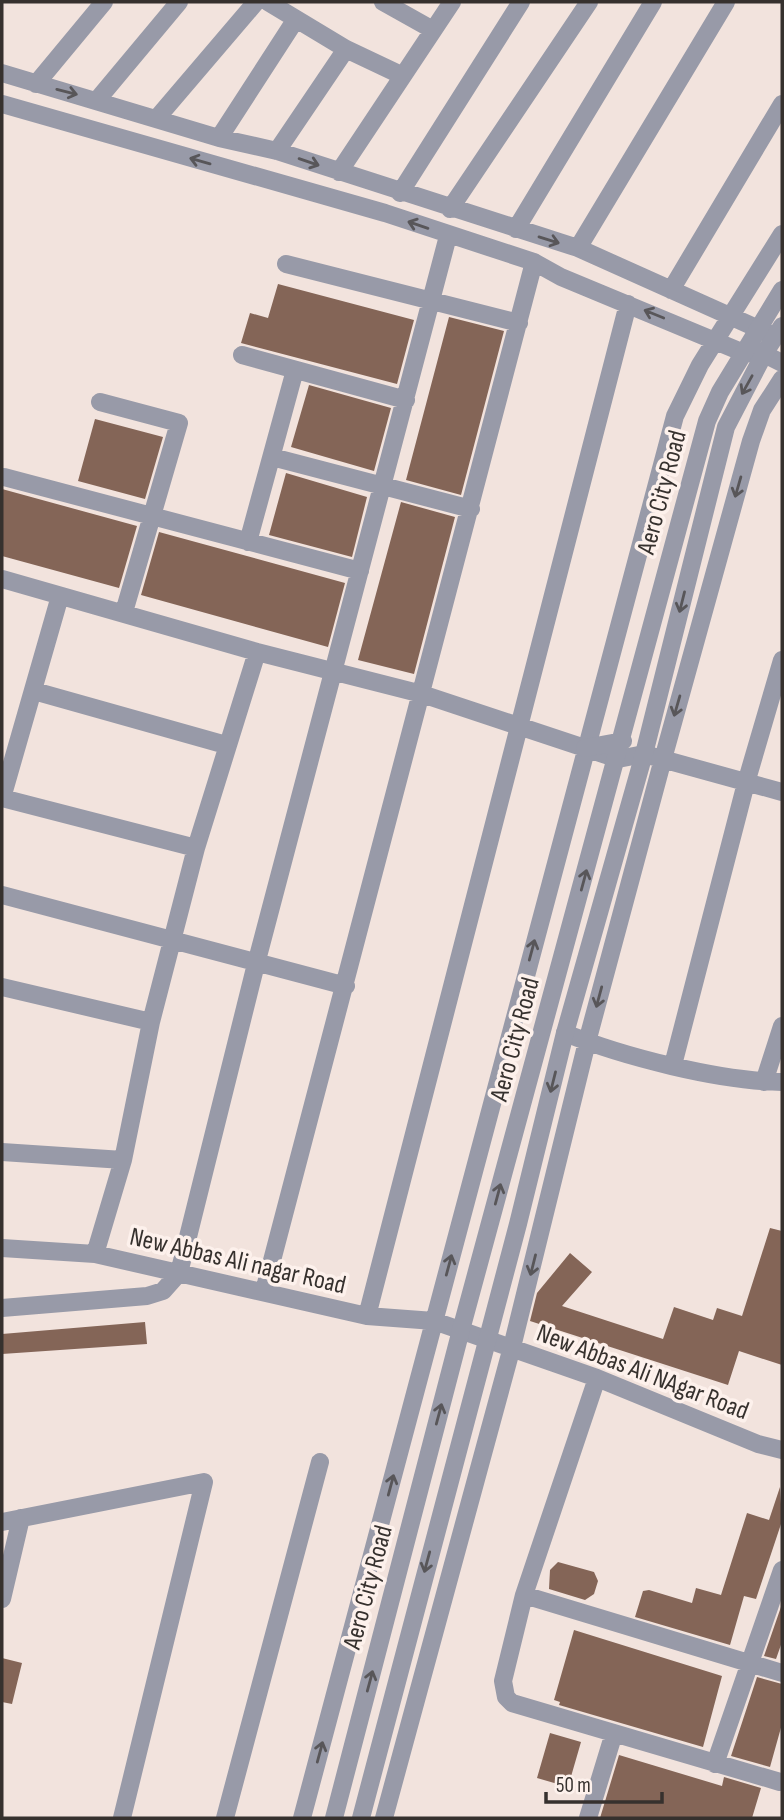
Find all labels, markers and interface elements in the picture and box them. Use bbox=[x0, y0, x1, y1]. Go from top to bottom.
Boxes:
one-way arrow bbox=[56, 86, 78, 99]
one-way arrow bbox=[189, 154, 212, 167]
one-way arrow bbox=[298, 157, 320, 169]
one-way arrow bbox=[408, 218, 430, 230]
one-way arrow bbox=[538, 234, 560, 247]
one-way arrow bbox=[643, 307, 665, 320]
one-way arrow bbox=[740, 374, 754, 394]
street label: Aero City Road bbox=[631, 427, 694, 559]
one-way arrow bbox=[731, 475, 744, 497]
one-way arrow bbox=[675, 590, 688, 613]
one-way arrow bbox=[670, 695, 683, 717]
one-way arrow bbox=[579, 869, 592, 891]
one-way arrow bbox=[526, 940, 539, 962]
street label: Aero City Road bbox=[484, 974, 547, 1106]
one-way arrow bbox=[592, 985, 605, 1007]
one-way arrow bbox=[546, 1070, 559, 1093]
one-way arrow bbox=[493, 1183, 506, 1205]
street label: New Abbas Ali nagar Road bbox=[127, 1222, 349, 1301]
one-way arrow bbox=[526, 1253, 539, 1276]
one-way arrow bbox=[443, 1254, 456, 1277]
street label: New Abbas Ali NAgar Road bbox=[532, 1318, 753, 1427]
one-way arrow bbox=[433, 1403, 446, 1425]
one-way arrow bbox=[385, 1474, 398, 1497]
street label: Aero City Road bbox=[337, 1522, 400, 1654]
one-way arrow bbox=[420, 1551, 433, 1573]
one-way arrow bbox=[364, 1670, 377, 1693]
one-way arrow bbox=[314, 1741, 327, 1764]
scale bar bbox=[546, 1760, 662, 1804]
text: 50 m bbox=[556, 1773, 591, 1798]

